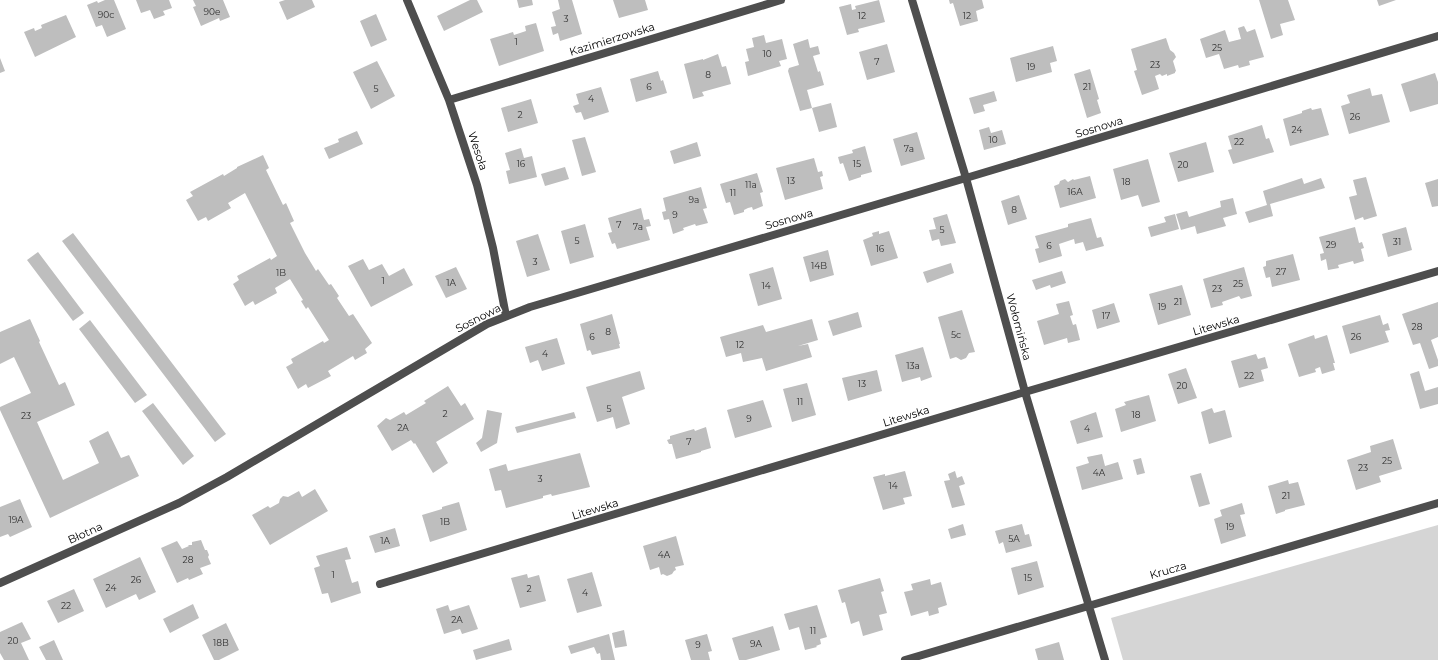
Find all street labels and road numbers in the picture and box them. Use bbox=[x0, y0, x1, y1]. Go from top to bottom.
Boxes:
street label: Kazimierzowska bbox=[568, 19, 656, 59]
street label: Sosnowa bbox=[1073, 113, 1125, 141]
street label: Wesoła bbox=[465, 130, 491, 172]
street label: Sosnowa bbox=[763, 205, 815, 233]
street label: Wołomińska bbox=[1003, 292, 1035, 362]
street label: Sosnowa bbox=[453, 301, 503, 335]
street label: Litewska bbox=[1191, 312, 1241, 338]
street label: Litewska bbox=[881, 402, 931, 430]
street label: Litewska bbox=[570, 495, 620, 523]
street label: Błotna bbox=[65, 519, 105, 547]
street label: Krucza bbox=[1148, 558, 1188, 582]

